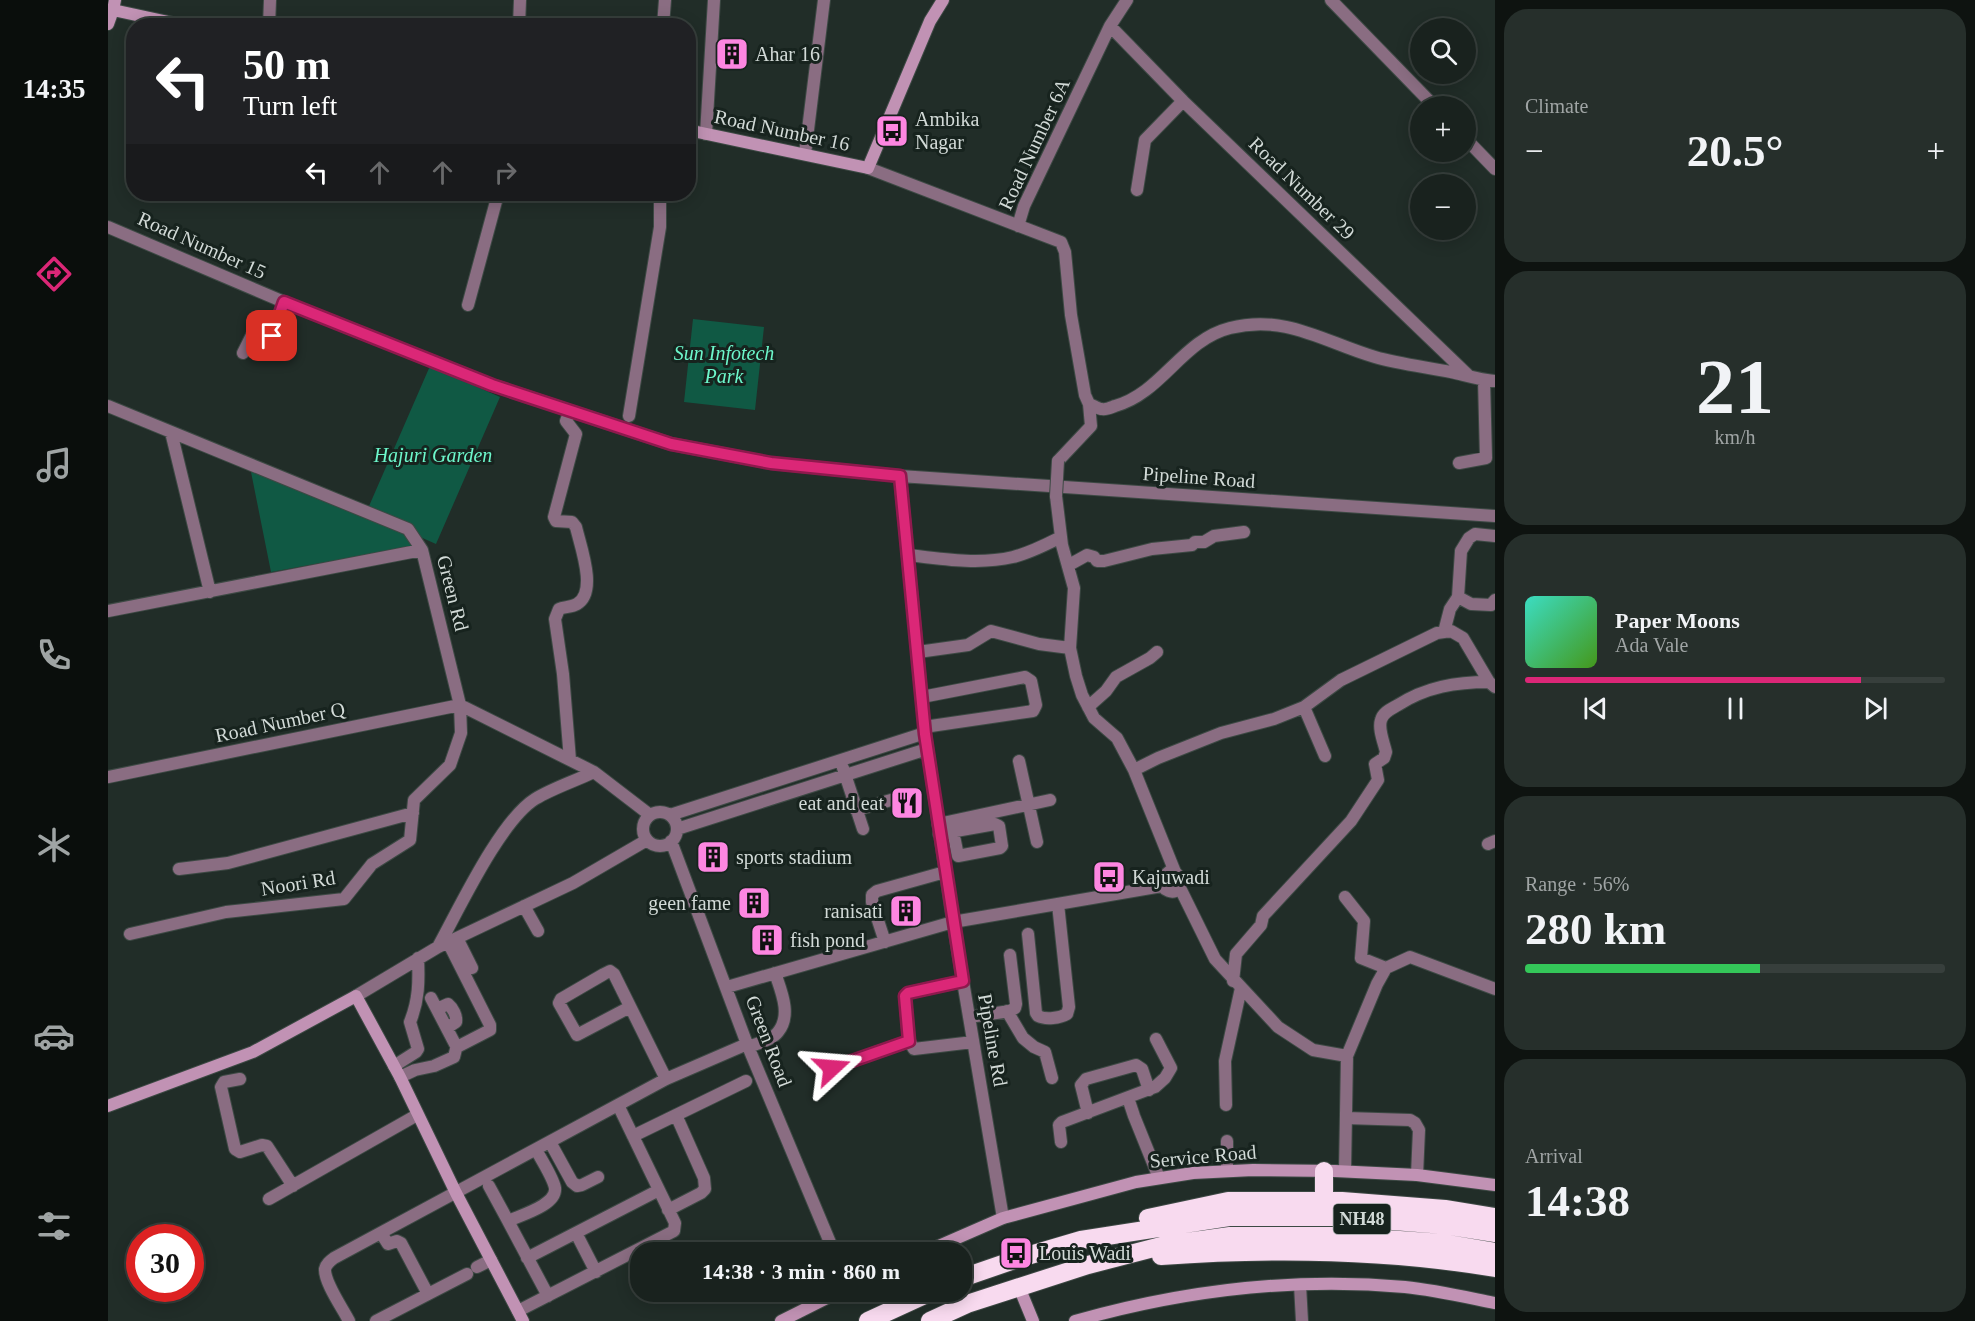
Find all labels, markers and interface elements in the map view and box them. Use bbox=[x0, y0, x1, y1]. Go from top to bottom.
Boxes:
map controls bbox=[1410, 18, 1476, 240]
button: search bbox=[1410, 18, 1476, 84]
building icon: Ahar 16 bbox=[714, 36, 750, 72]
icon: left bbox=[144, 42, 222, 120]
text: 50 m bbox=[243, 42, 331, 88]
place label: Ahar 16 bbox=[755, 43, 820, 65]
text: 14:35 bbox=[23, 74, 86, 104]
street label: Road Number 6A bbox=[994, 74, 1074, 213]
text: Turn left bbox=[243, 91, 337, 121]
text: Climate bbox=[1525, 95, 1588, 117]
button: + bbox=[1410, 96, 1476, 162]
street label: Road Number 16 bbox=[712, 105, 852, 155]
place label: Ambika Nagar bbox=[915, 108, 980, 154]
bus stop icon: Ambika Nagar bbox=[874, 113, 910, 149]
text: 20.5° bbox=[1687, 126, 1783, 176]
street label: Road Number 29 bbox=[1245, 132, 1359, 244]
text: − bbox=[1525, 133, 1544, 169]
text: + bbox=[1926, 133, 1945, 169]
icon: left bbox=[300, 156, 333, 189]
icon: ahead bbox=[363, 156, 396, 189]
icon: ahead bbox=[426, 156, 459, 189]
icon: right bbox=[489, 156, 522, 189]
button: − bbox=[1410, 174, 1476, 240]
street label: Road Number 15 bbox=[135, 207, 269, 283]
icon: directions bbox=[33, 253, 75, 295]
pin bbox=[246, 310, 297, 361]
icon: arrive bbox=[255, 319, 288, 352]
park label: Sun Infotech Park bbox=[674, 342, 774, 387]
text: 21 bbox=[1696, 343, 1774, 430]
text: km/h bbox=[1714, 426, 1756, 448]
icon: music bbox=[33, 444, 75, 486]
park label: Hajuri Garden bbox=[373, 444, 492, 467]
street label: Pipeline Road bbox=[1142, 462, 1256, 493]
street label: Green Rd bbox=[433, 553, 473, 633]
text: Paper Moons bbox=[1615, 608, 1740, 633]
icon: phone bbox=[33, 634, 75, 676]
text: Ada Vale bbox=[1615, 634, 1689, 656]
icon: previous bbox=[1579, 692, 1612, 725]
icon: pause bbox=[1719, 692, 1752, 725]
icon: next bbox=[1859, 692, 1892, 725]
street label: Road Number Q bbox=[213, 697, 347, 747]
restaurant icon: eat and eat bbox=[889, 785, 925, 821]
place label: eat and eat bbox=[799, 792, 884, 814]
icon: climate bbox=[33, 824, 75, 866]
building icon: sports stadium bbox=[695, 839, 731, 875]
place label: sports stadium bbox=[736, 846, 853, 869]
bus stop icon: Kajuwadi bbox=[1091, 859, 1127, 895]
street label: Noori Rd bbox=[259, 866, 337, 900]
place label: Kajuwadi bbox=[1132, 866, 1210, 889]
text: Range · 56% bbox=[1525, 873, 1629, 895]
building icon: geen fame bbox=[736, 885, 772, 921]
place label: geen fame bbox=[648, 892, 731, 915]
building icon: ranisati bbox=[888, 893, 924, 929]
place label: ranisati bbox=[824, 900, 883, 922]
text: 280 km bbox=[1525, 904, 1666, 954]
building icon: fish pond bbox=[749, 922, 785, 958]
place label: fish pond bbox=[790, 929, 865, 952]
street label: Green Road bbox=[742, 992, 796, 1090]
street label: Pipeline Rd bbox=[973, 992, 1012, 1088]
icon: car bbox=[33, 1015, 75, 1057]
position arrow bbox=[800, 1036, 864, 1100]
street label: Service Road bbox=[1149, 1140, 1257, 1172]
text: Arrival bbox=[1525, 1145, 1583, 1167]
text: 14:38 bbox=[1525, 1176, 1630, 1226]
road number: NH48 bbox=[1334, 1204, 1390, 1234]
icon: filters bbox=[33, 1205, 75, 1247]
speed limit sign: 30 bbox=[126, 1224, 204, 1302]
bus stop icon: Louis Wadi bbox=[998, 1235, 1034, 1271]
place label: Louis Wadi bbox=[1039, 1242, 1131, 1264]
text: 14:38 · 3 min · 860 m bbox=[702, 1259, 900, 1284]

